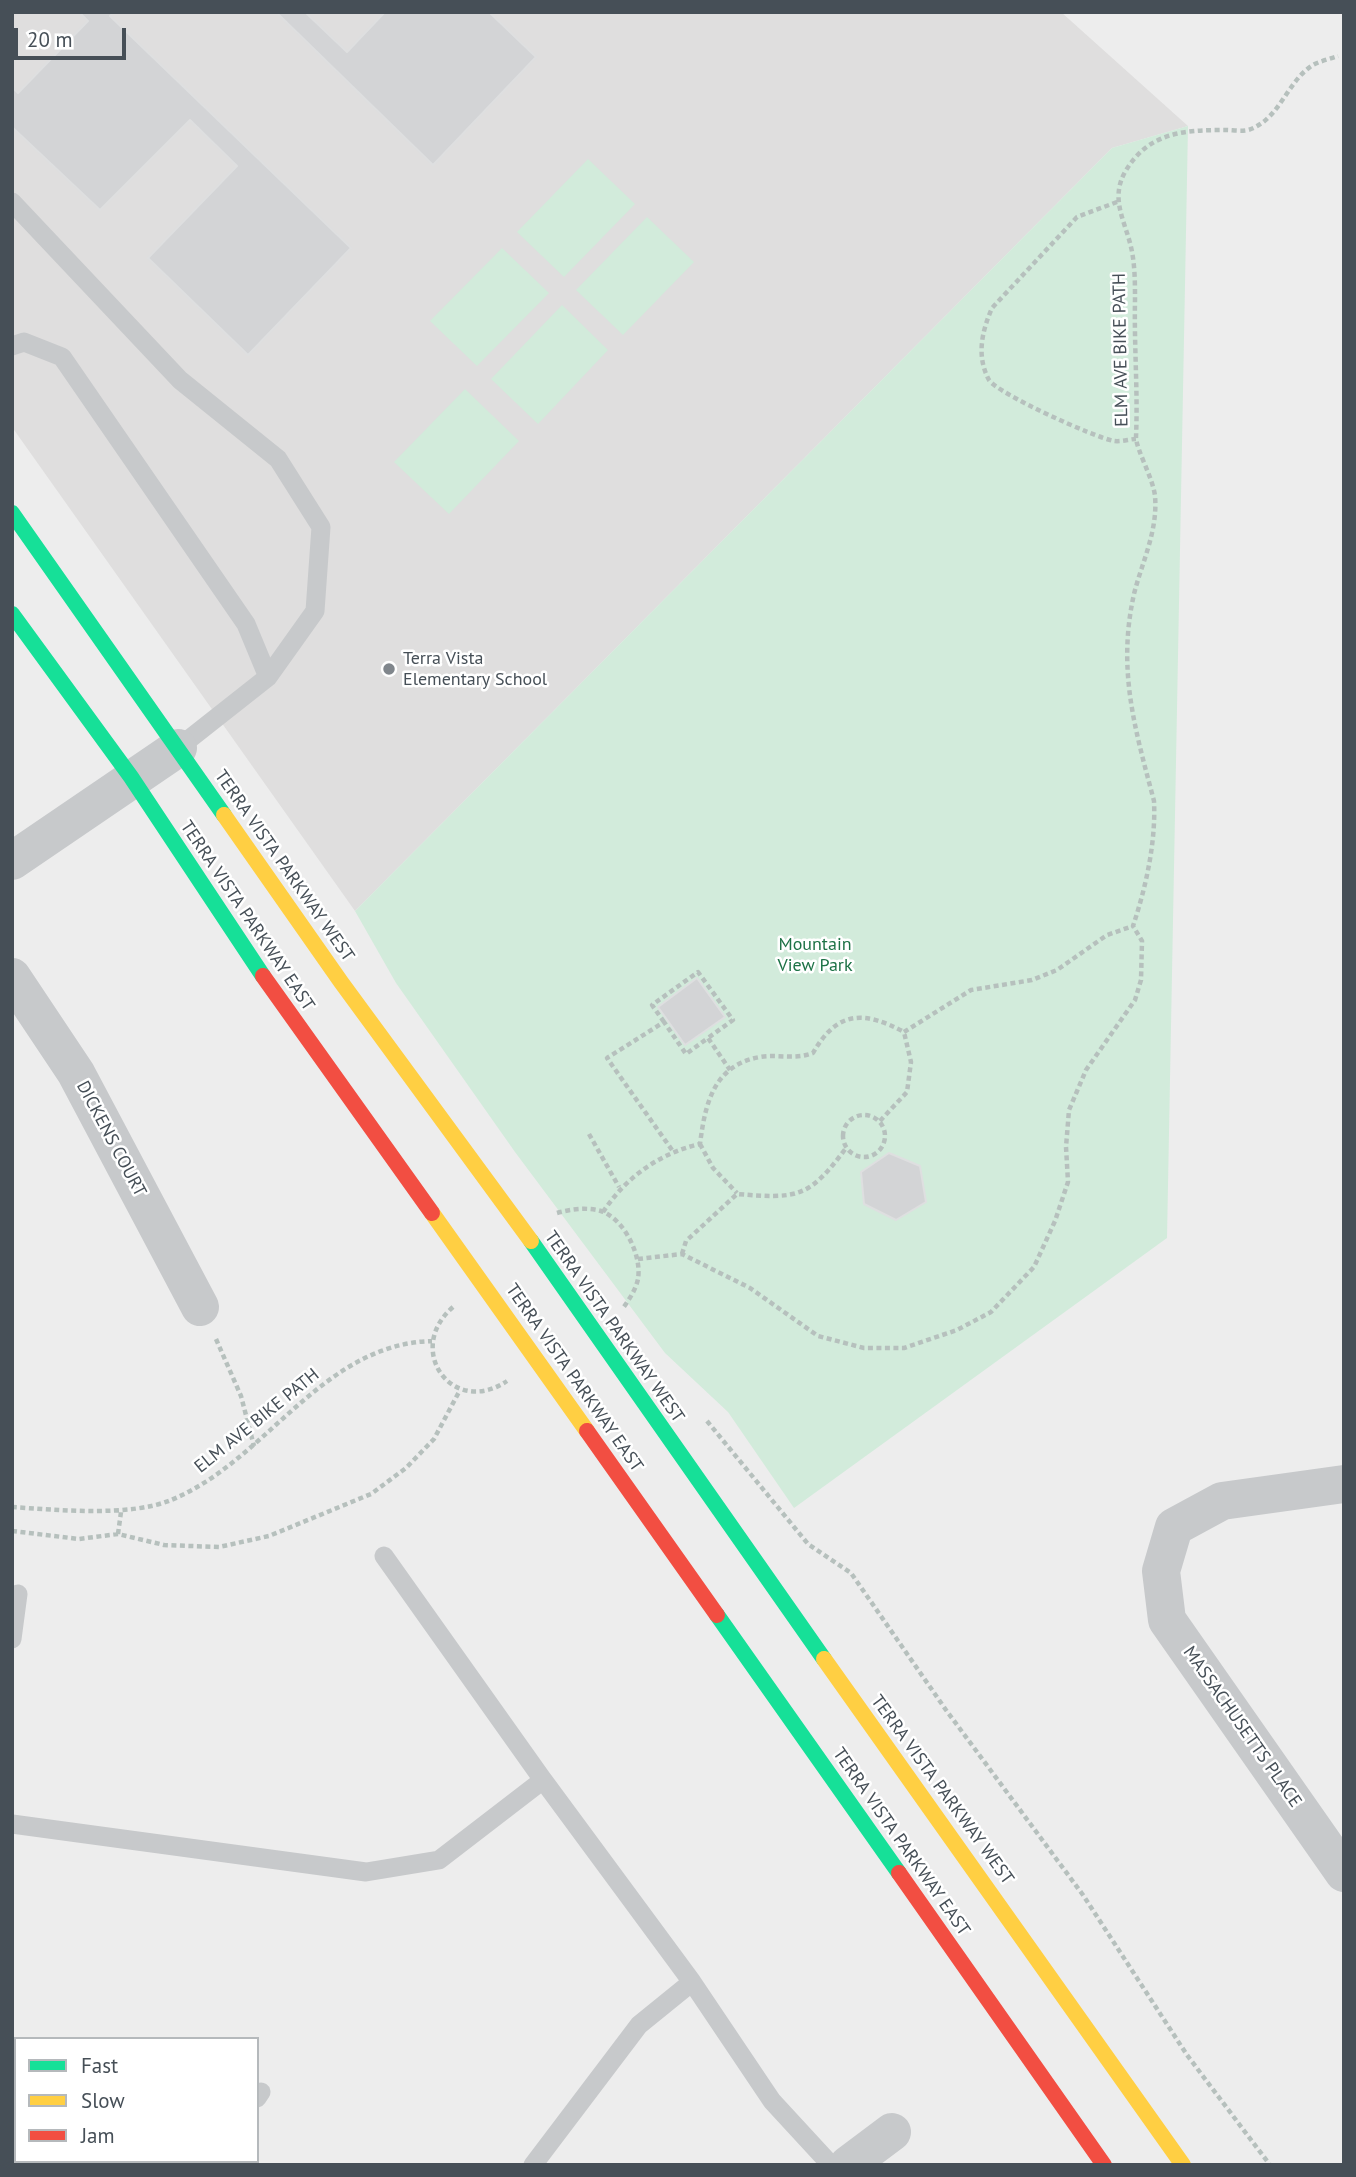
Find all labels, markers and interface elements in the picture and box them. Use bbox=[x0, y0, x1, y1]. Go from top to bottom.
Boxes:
scale bar bbox=[18, 14, 130, 58]
text: 20 m bbox=[27, 26, 73, 53]
street label: ELM AVE BIKE PATH bbox=[1109, 273, 1133, 427]
place label: Terra Vista Elementary School bbox=[403, 648, 547, 690]
marker: Terra Vista Elementary School bbox=[381, 661, 397, 677]
street label: TERRA VISTA PARKWAY WEST bbox=[210, 766, 358, 966]
street label: TERRA VISTA PARKWAY EAST bbox=[175, 817, 319, 1015]
park label: Mountain View Park bbox=[777, 934, 853, 976]
street label: DICKENS COURT bbox=[71, 1077, 151, 1201]
street label: TERRA VISTA PARKWAY WEST bbox=[540, 1227, 688, 1427]
street label: TERRA VISTA PARKWAY EAST bbox=[501, 1280, 647, 1476]
street label: ELM AVE BIKE PATH bbox=[190, 1364, 324, 1478]
street label: MASSACHUSETTS PLACE bbox=[1178, 1642, 1306, 1812]
street label: TERRA VISTA PARKWAY WEST bbox=[866, 1691, 1018, 1889]
street label: TERRA VISTA PARKWAY EAST bbox=[828, 1744, 974, 1940]
legend bbox=[14, 2037, 259, 2163]
text: Fast bbox=[81, 2052, 118, 2079]
text: Slow bbox=[81, 2087, 125, 2114]
text: Jam bbox=[81, 2122, 115, 2149]

